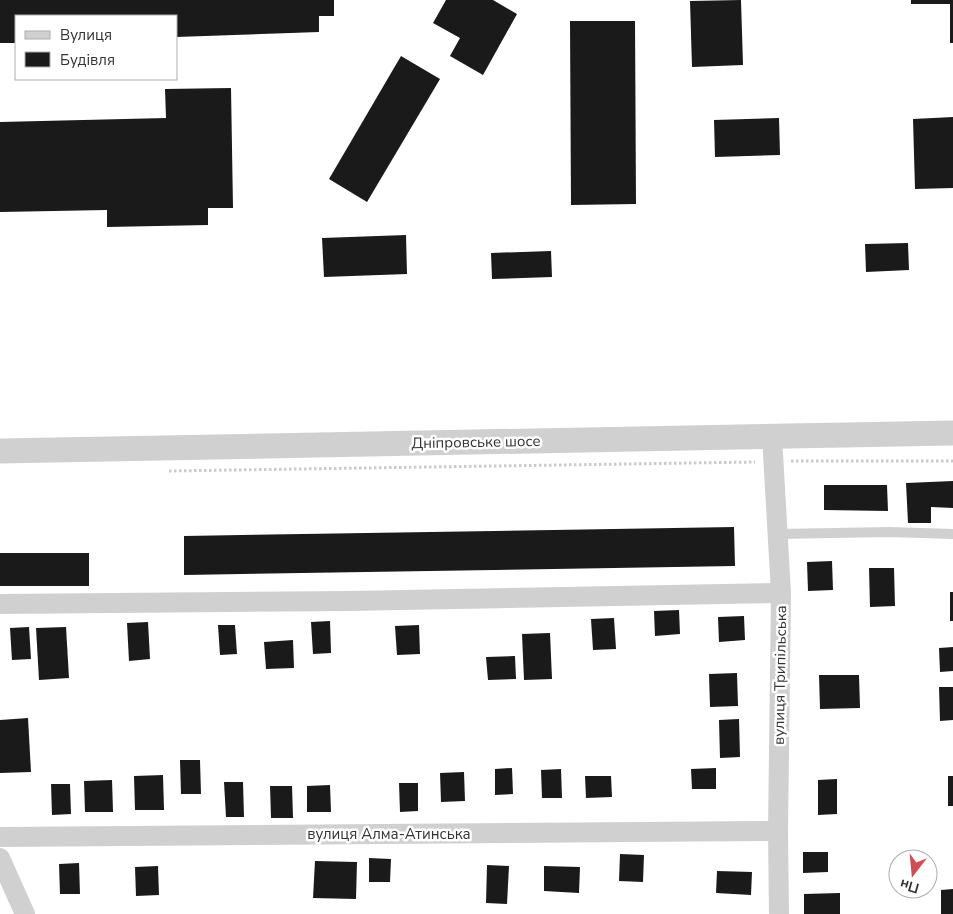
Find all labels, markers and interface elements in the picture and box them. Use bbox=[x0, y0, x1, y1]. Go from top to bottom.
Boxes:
legend bbox=[15, 15, 178, 80]
text: Вулиця bbox=[60, 25, 112, 45]
text: Будівля bbox=[60, 50, 115, 70]
street label: Дніпровське шосе bbox=[411, 431, 541, 453]
street label: вулиця Трипільська bbox=[769, 605, 791, 745]
street label: вулиця Алма-Атинська bbox=[307, 824, 471, 844]
north arrow bbox=[888, 849, 938, 899]
text: Пн bbox=[898, 874, 921, 898]

